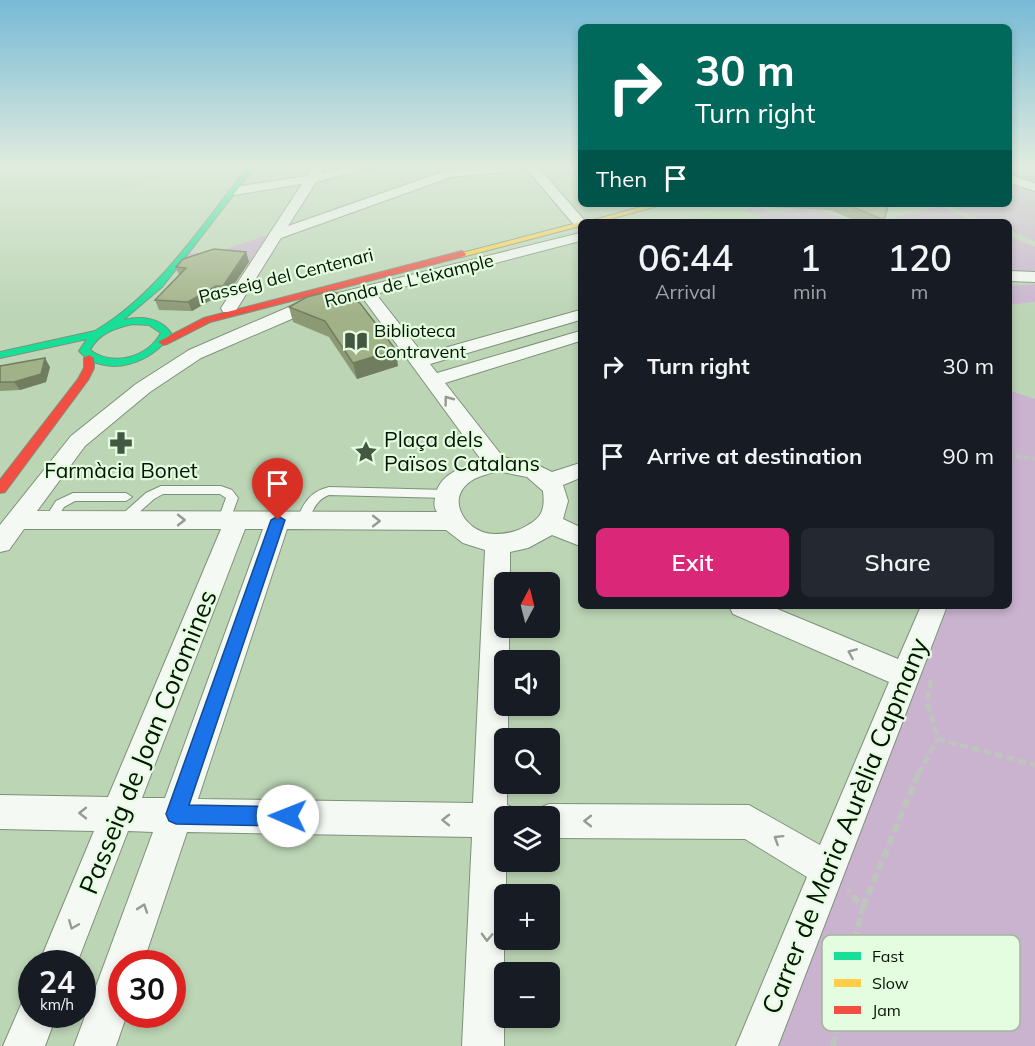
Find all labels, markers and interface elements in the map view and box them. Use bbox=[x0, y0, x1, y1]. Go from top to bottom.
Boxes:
text: 30 m bbox=[695, 44, 795, 97]
icon: right bbox=[596, 48, 674, 126]
text: Turn right bbox=[695, 96, 815, 130]
icon: arrive bbox=[659, 162, 692, 195]
text: Then bbox=[596, 165, 647, 193]
text: 06:44 bbox=[638, 235, 733, 280]
text: 1 bbox=[799, 235, 821, 280]
text: 120 bbox=[887, 235, 952, 280]
street label: Passeig del Centenari bbox=[196, 243, 376, 308]
street label: Ronda de L'eixample bbox=[322, 248, 496, 313]
text: Arrival bbox=[655, 279, 716, 304]
text: min bbox=[793, 279, 827, 304]
text: m bbox=[911, 279, 928, 304]
place label: Biblioteca Contravent bbox=[374, 319, 466, 363]
library icon: Biblioteca Contravent bbox=[343, 328, 369, 354]
icon: right bbox=[596, 350, 629, 383]
text: Turn right bbox=[647, 352, 750, 380]
text: 30 m bbox=[943, 352, 994, 380]
one-way arrow bbox=[445, 396, 456, 407]
place label: Plaça dels Països Catalans bbox=[384, 426, 540, 476]
pharmacy icon: Farmàcia Bonet bbox=[108, 430, 134, 456]
place icon: Plaça dels Països Catalans bbox=[353, 439, 379, 465]
icon: arrive bbox=[596, 440, 629, 473]
text: Arrive at destination bbox=[647, 442, 862, 470]
text: 90 m bbox=[943, 442, 994, 470]
place label: Farmàcia Bonet bbox=[44, 457, 198, 483]
pin bbox=[252, 458, 303, 520]
icon: arrive bbox=[261, 467, 294, 500]
one-way arrow bbox=[176, 514, 185, 526]
one-way arrow bbox=[371, 515, 380, 527]
button: Exit bbox=[596, 528, 789, 597]
button: Share bbox=[801, 528, 994, 597]
north arrow bbox=[494, 572, 560, 638]
map controls bbox=[494, 572, 560, 1028]
street label: Passeig de Joan Coromines bbox=[71, 585, 224, 899]
street label: Carrer de Maria Aurèlia Capmany bbox=[754, 633, 935, 1019]
one-way arrow bbox=[847, 648, 858, 660]
button: sound bbox=[494, 650, 560, 716]
button: search bbox=[494, 728, 560, 794]
position arrow bbox=[256, 784, 320, 848]
button: layers bbox=[494, 806, 560, 872]
one-way arrow bbox=[78, 807, 87, 819]
one-way arrow bbox=[441, 813, 450, 826]
one-way arrow bbox=[583, 815, 592, 827]
one-way arrow bbox=[774, 835, 784, 847]
button: + bbox=[494, 884, 560, 950]
one-way arrow bbox=[136, 903, 148, 914]
one-way arrow bbox=[68, 919, 81, 930]
one-way arrow bbox=[480, 932, 493, 941]
legend bbox=[822, 935, 1020, 1031]
text: Fast bbox=[872, 946, 904, 966]
speed limit sign: 30 bbox=[108, 950, 186, 1028]
button: − bbox=[494, 962, 560, 1028]
text: 24 bbox=[39, 963, 75, 1001]
text: Slow bbox=[872, 973, 909, 993]
text: km/h bbox=[40, 995, 74, 1014]
text: Jam bbox=[872, 1000, 901, 1020]

